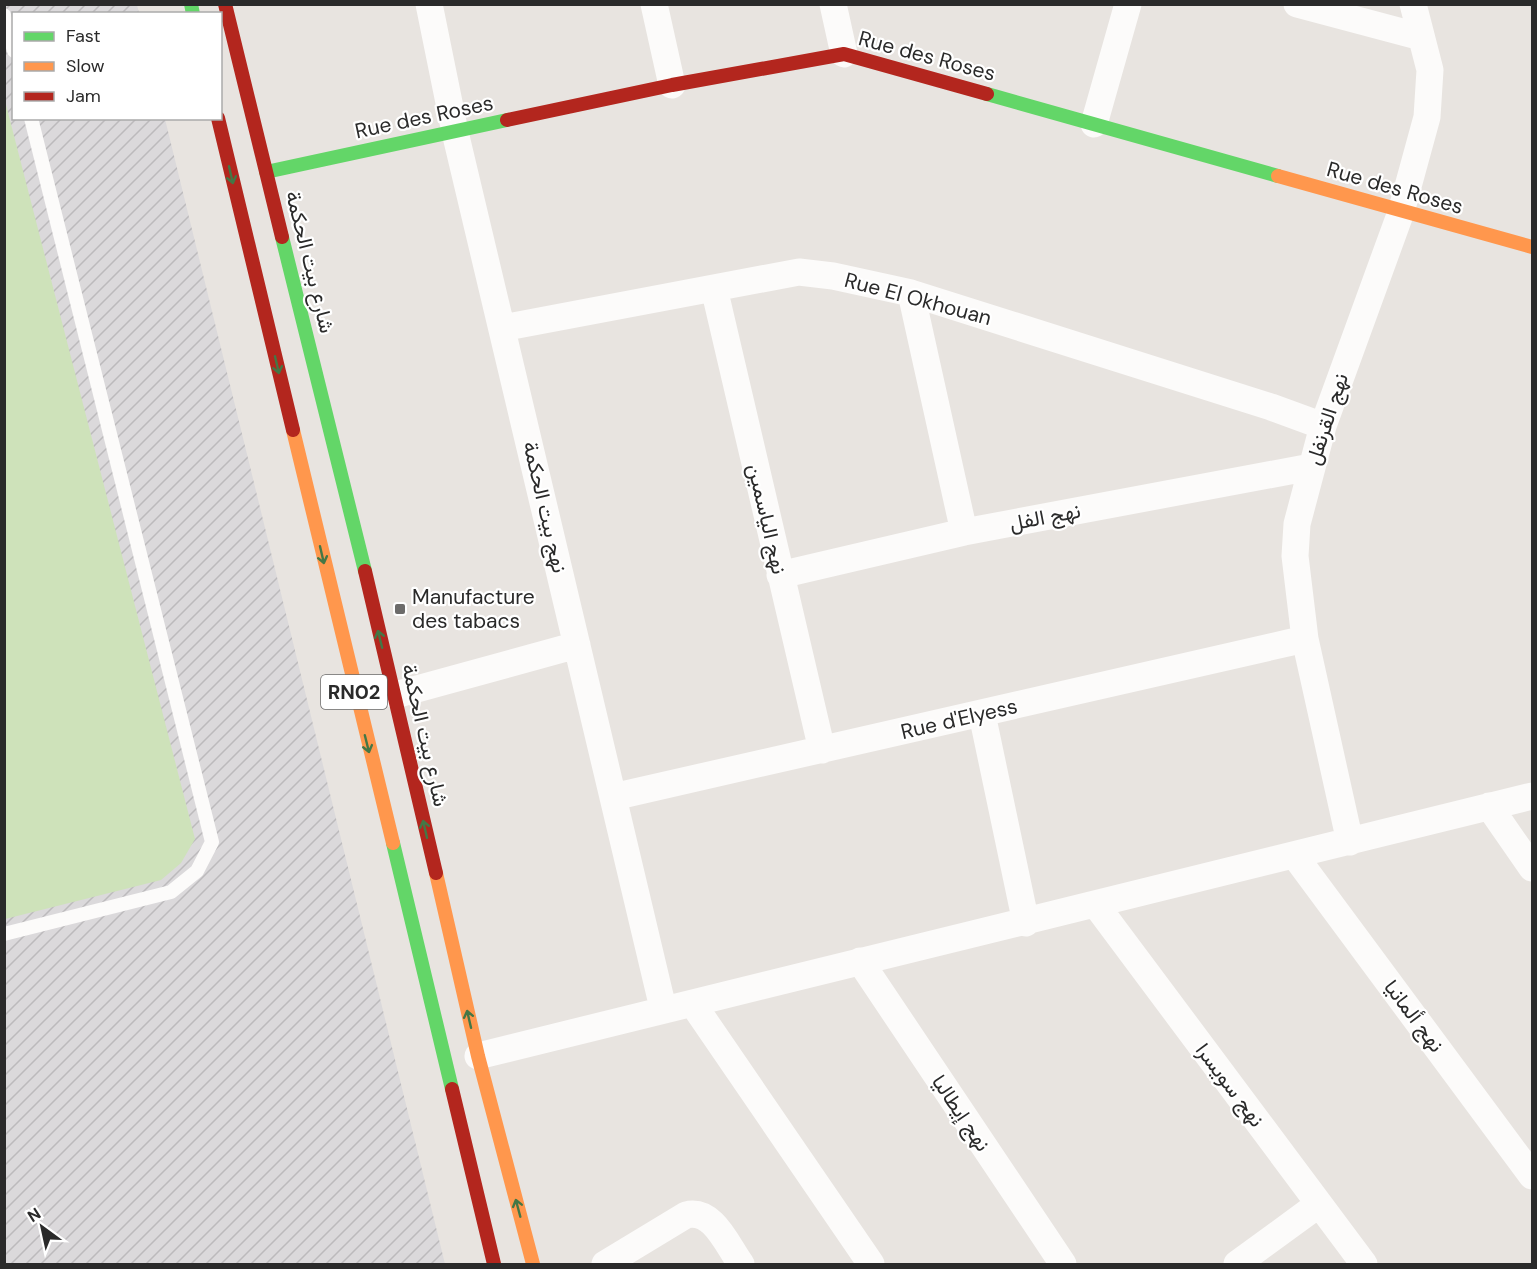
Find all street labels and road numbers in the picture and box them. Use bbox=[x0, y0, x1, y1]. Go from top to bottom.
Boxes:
street label: Rue des Roses bbox=[855, 24, 999, 88]
street label: Rue des Roses bbox=[352, 89, 496, 145]
street label: Rue des Roses bbox=[1324, 155, 1466, 221]
street label: شارع بيت الحكمة bbox=[279, 188, 341, 336]
street label: Rue El Okhouan bbox=[841, 266, 995, 332]
street label: نهج القرنفل bbox=[1299, 369, 1355, 469]
street label: نهج بيت الحكمة bbox=[516, 438, 574, 576]
street label: نهج الياسمين bbox=[741, 461, 793, 577]
street label: نهج الفل bbox=[1007, 496, 1083, 538]
street label: شارع بيت الحكمة bbox=[395, 661, 455, 809]
road number: RN02 bbox=[321, 675, 387, 709]
street label: Rue d'Elyess bbox=[898, 692, 1020, 746]
street label: نهج ألمانيا bbox=[1378, 974, 1450, 1058]
street label: نهج سويسرا bbox=[1189, 1037, 1271, 1133]
street label: نهج إيطاليا bbox=[925, 1069, 997, 1157]

